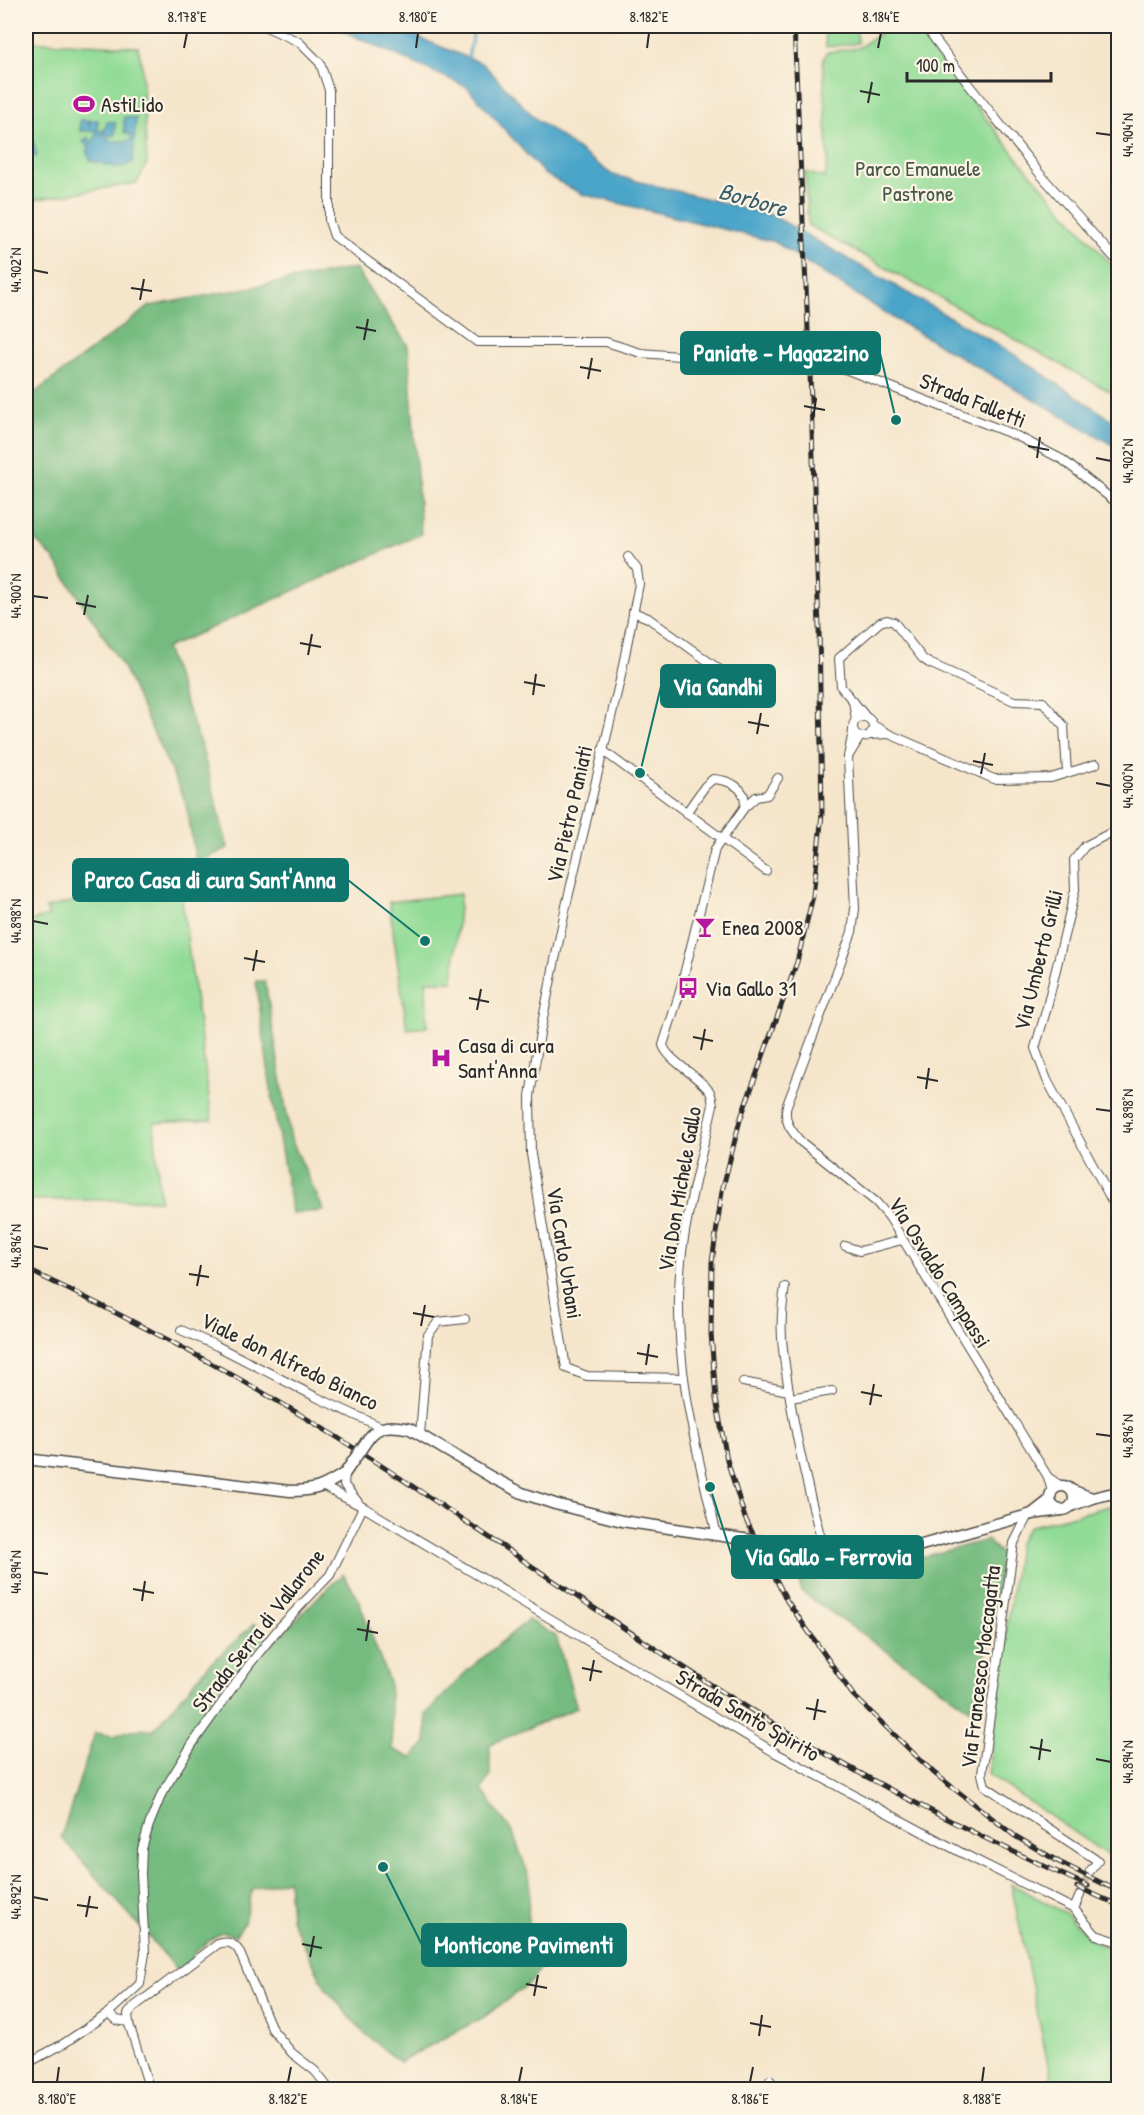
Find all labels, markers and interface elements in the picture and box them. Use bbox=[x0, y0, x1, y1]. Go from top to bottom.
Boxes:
text: 8.178°E bbox=[167, 6, 207, 27]
text: 8.180°E bbox=[399, 6, 438, 27]
text: 8.182°E bbox=[630, 6, 669, 27]
text: 8.184°E bbox=[862, 6, 900, 27]
scale bar bbox=[907, 45, 1051, 83]
text: 100 m bbox=[916, 53, 955, 78]
place label: AstiLido bbox=[101, 89, 163, 119]
sports icon: AstiLido bbox=[72, 92, 96, 116]
text: 44.904°N bbox=[1117, 113, 1138, 157]
park label: Parco Emanuele Pastrone bbox=[855, 153, 981, 208]
water label: Borbore bbox=[715, 174, 792, 224]
text: 44.902°N bbox=[5, 247, 26, 293]
callout: Paniate - Magazzino bbox=[681, 332, 880, 374]
text: Paniate - Magazzino bbox=[693, 336, 869, 369]
street label: Strada Falletti bbox=[915, 365, 1031, 435]
text: 44.902°N bbox=[1117, 438, 1138, 484]
text: 44.900°N bbox=[5, 574, 26, 618]
callout: Via Gandhi bbox=[661, 665, 775, 707]
text: Via Gandhi bbox=[673, 670, 763, 702]
street label: Via Pietro Paniati bbox=[539, 742, 599, 886]
text: 44.900°N bbox=[1117, 764, 1138, 808]
callout: Parco Casa di cura Sant'Anna bbox=[73, 859, 348, 901]
text: Parco Casa di cura Sant'Anna bbox=[84, 863, 336, 895]
street label: Via Umberto Grilli bbox=[1006, 886, 1070, 1034]
text: 44.898°N bbox=[5, 899, 26, 943]
place label: Enea 2008 bbox=[722, 912, 804, 942]
bar icon: Enea 2008 bbox=[693, 915, 717, 939]
place label: Via Gallo 31 bbox=[705, 973, 796, 1003]
bus stop icon: Via Gallo 31 bbox=[676, 976, 700, 1000]
place label: Casa di cura Sant'Anna bbox=[458, 1030, 554, 1085]
hospital icon: Casa di cura Sant'Anna bbox=[429, 1046, 453, 1070]
text: 44.898°N bbox=[1117, 1089, 1138, 1133]
street label: Via Don Michele Gallo bbox=[650, 1104, 708, 1274]
street label: Via Carlo Urbani bbox=[540, 1185, 590, 1321]
street label: Via Osvaldo Campassi bbox=[881, 1191, 999, 1353]
text: 44.896°N bbox=[5, 1224, 26, 1268]
street label: Viale don Alfredo Bianco bbox=[196, 1305, 384, 1417]
text: 44.896°N bbox=[1117, 1414, 1138, 1458]
callout: Via Gallo – Ferrovia bbox=[732, 1536, 923, 1578]
text: Via Gallo – Ferrovia bbox=[745, 1540, 912, 1572]
street label: Strada Serra di Vallarone bbox=[185, 1542, 332, 1718]
text: 44.894°N bbox=[5, 1550, 26, 1594]
street label: Via Francesco Moccagatta bbox=[953, 1563, 1007, 1770]
street label: Strada Santo Spirito bbox=[671, 1662, 826, 1768]
text: 44.894°N bbox=[1117, 1740, 1138, 1784]
text: 44.892°N bbox=[5, 1875, 26, 1919]
callout: Monticone Pavimenti bbox=[422, 1924, 626, 1966]
text: Monticone Pavimenti bbox=[434, 1928, 614, 1960]
text: 8.180°E bbox=[38, 2088, 77, 2109]
text: 8.182°E bbox=[269, 2088, 308, 2109]
text: 8.184°E bbox=[500, 2088, 538, 2109]
text: 8.186°E bbox=[731, 2088, 769, 2109]
text: 8.188°E bbox=[963, 2088, 1001, 2109]

